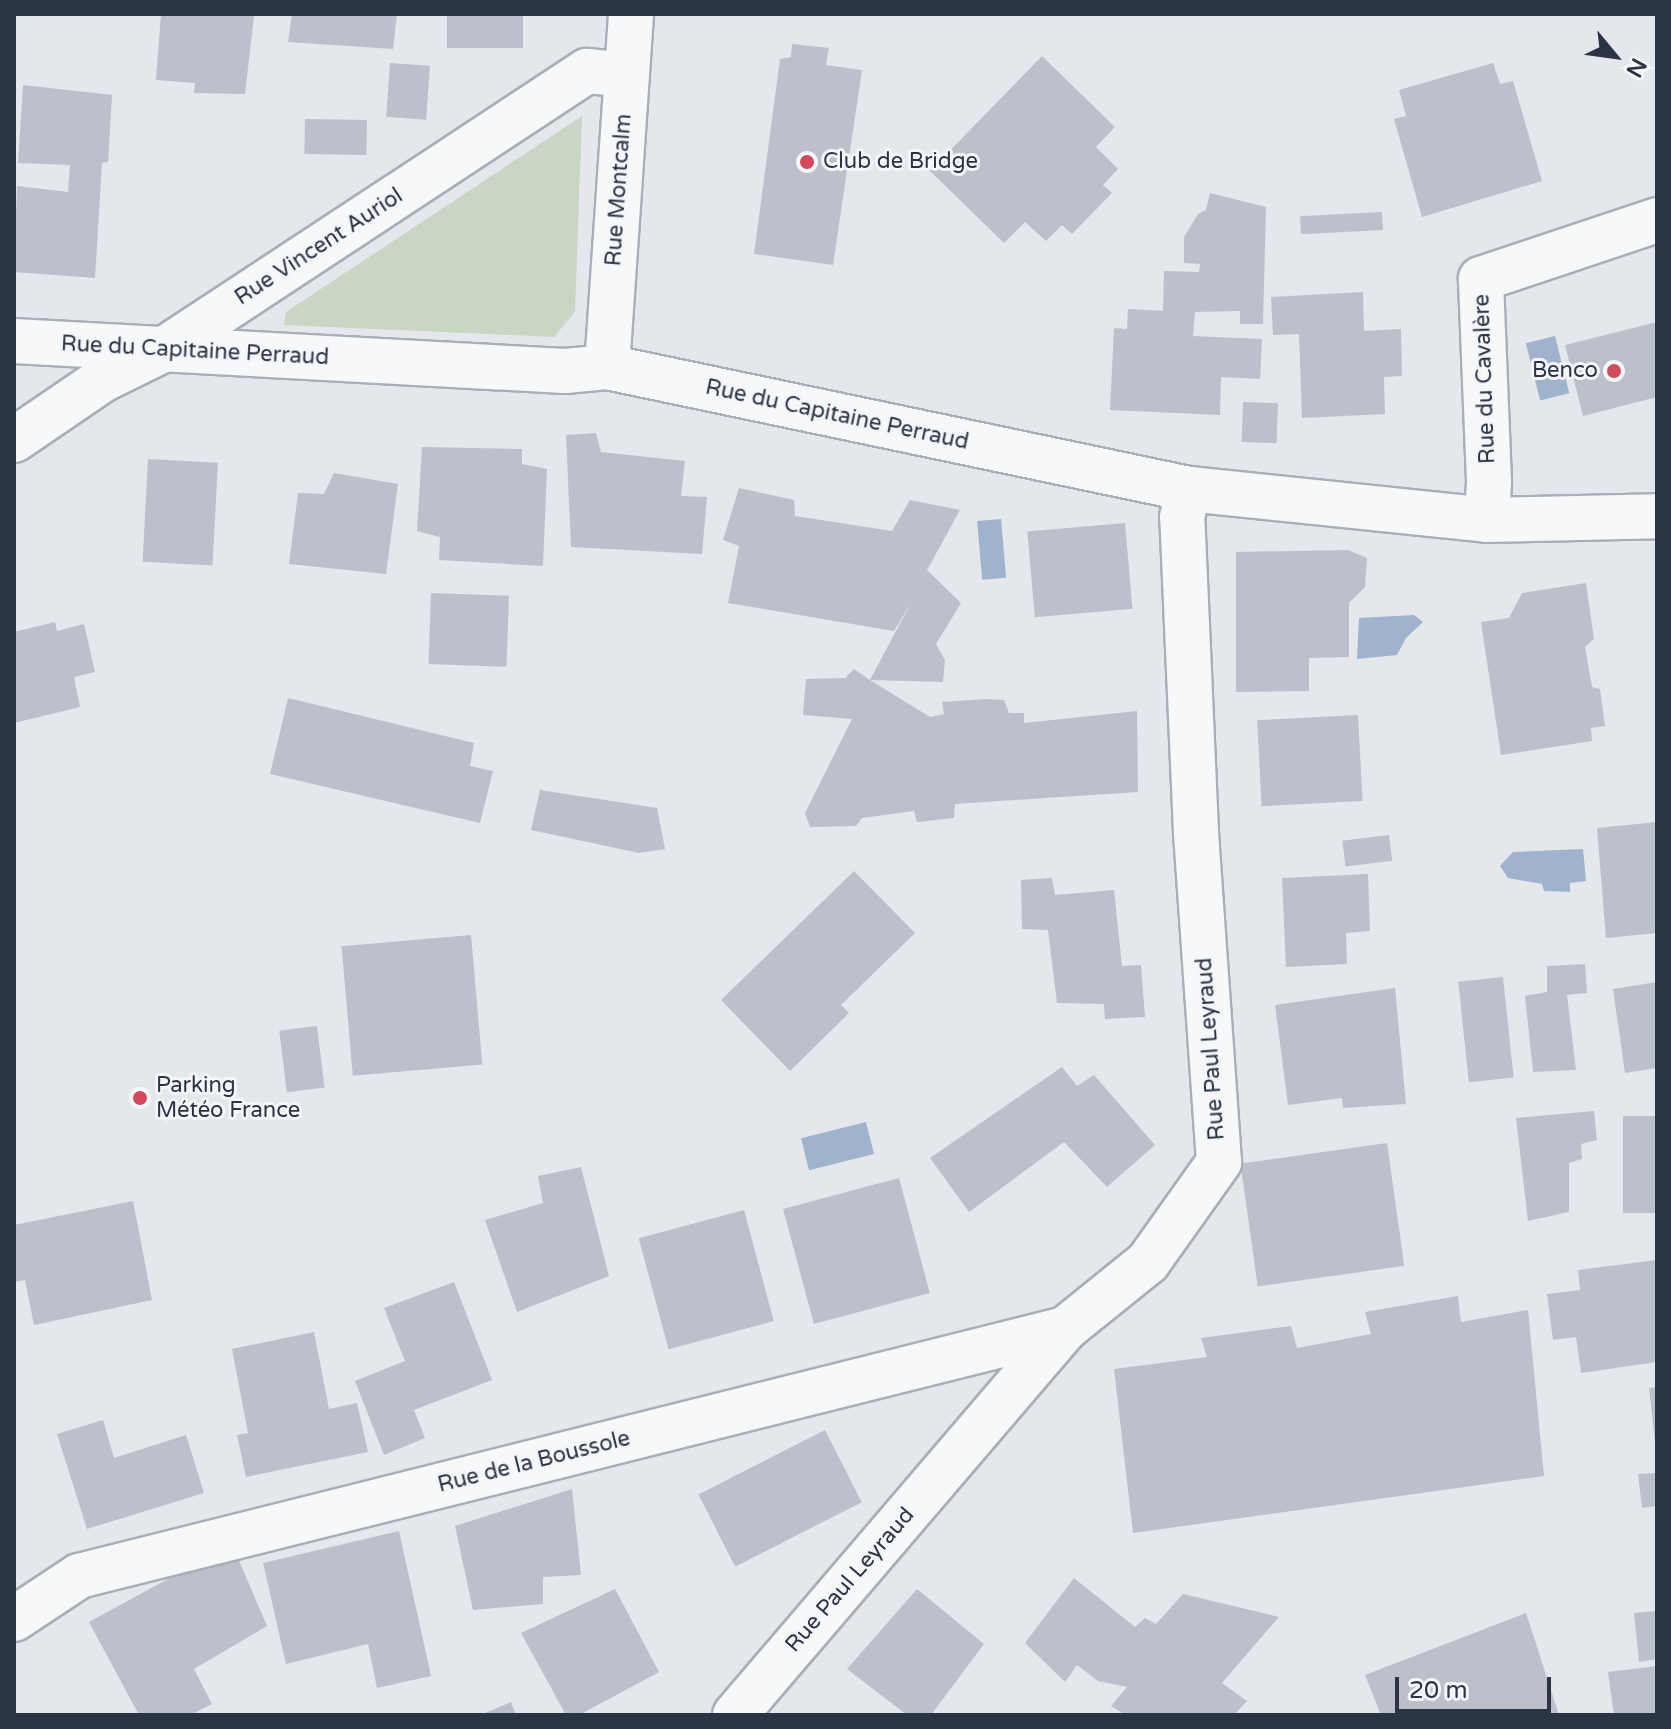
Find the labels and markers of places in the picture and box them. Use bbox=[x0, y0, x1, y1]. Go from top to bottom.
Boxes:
place label: Club de Bridge bbox=[823, 149, 978, 175]
marker: Club de Bridge bbox=[798, 153, 816, 171]
place label: Benco bbox=[1532, 358, 1598, 384]
marker: Benco bbox=[1605, 362, 1623, 380]
place label: Parking Météo France bbox=[156, 1072, 300, 1124]
marker: Parking Météo France bbox=[131, 1089, 149, 1107]

